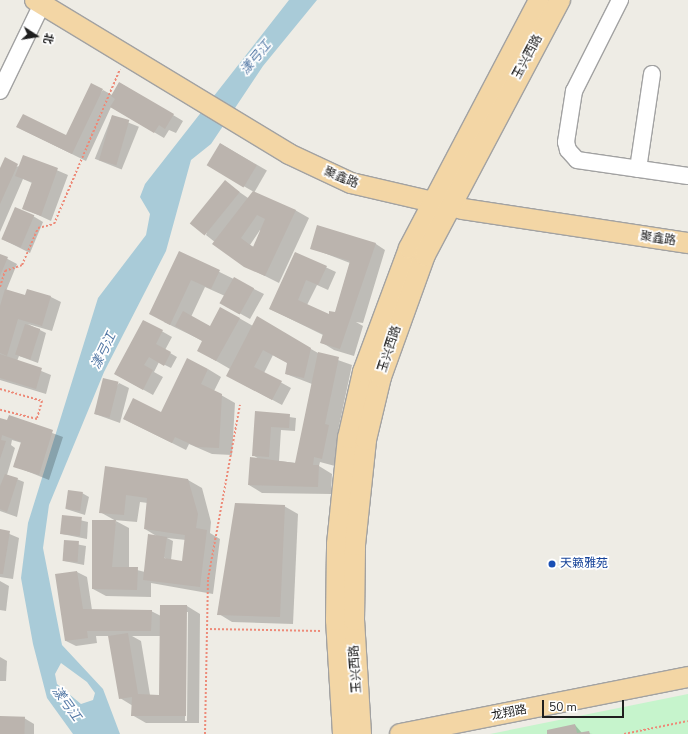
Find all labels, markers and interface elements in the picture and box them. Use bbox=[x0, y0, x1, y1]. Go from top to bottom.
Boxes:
north arrow bbox=[16, 16, 56, 56]
text: 北 bbox=[40, 32, 57, 46]
street label: 玉兴西路 bbox=[510, 32, 546, 82]
water label: 漾弓江 bbox=[237, 38, 275, 78]
street label: 聚鑫路 bbox=[322, 165, 360, 191]
street label: 聚鑫路 bbox=[639, 229, 677, 249]
street label: 玉兴西路 bbox=[376, 324, 404, 374]
water label: 漾弓江 bbox=[88, 330, 120, 372]
place label: 天籁雅苑 bbox=[560, 557, 608, 571]
marker: 天籁雅苑 bbox=[547, 559, 557, 569]
street label: 玉兴西路 bbox=[347, 645, 365, 693]
water label: 漾弓江 bbox=[48, 684, 84, 724]
scale bar bbox=[544, 692, 626, 718]
text: 50 m bbox=[549, 699, 577, 715]
street label: 龙翔路 bbox=[490, 702, 528, 724]

